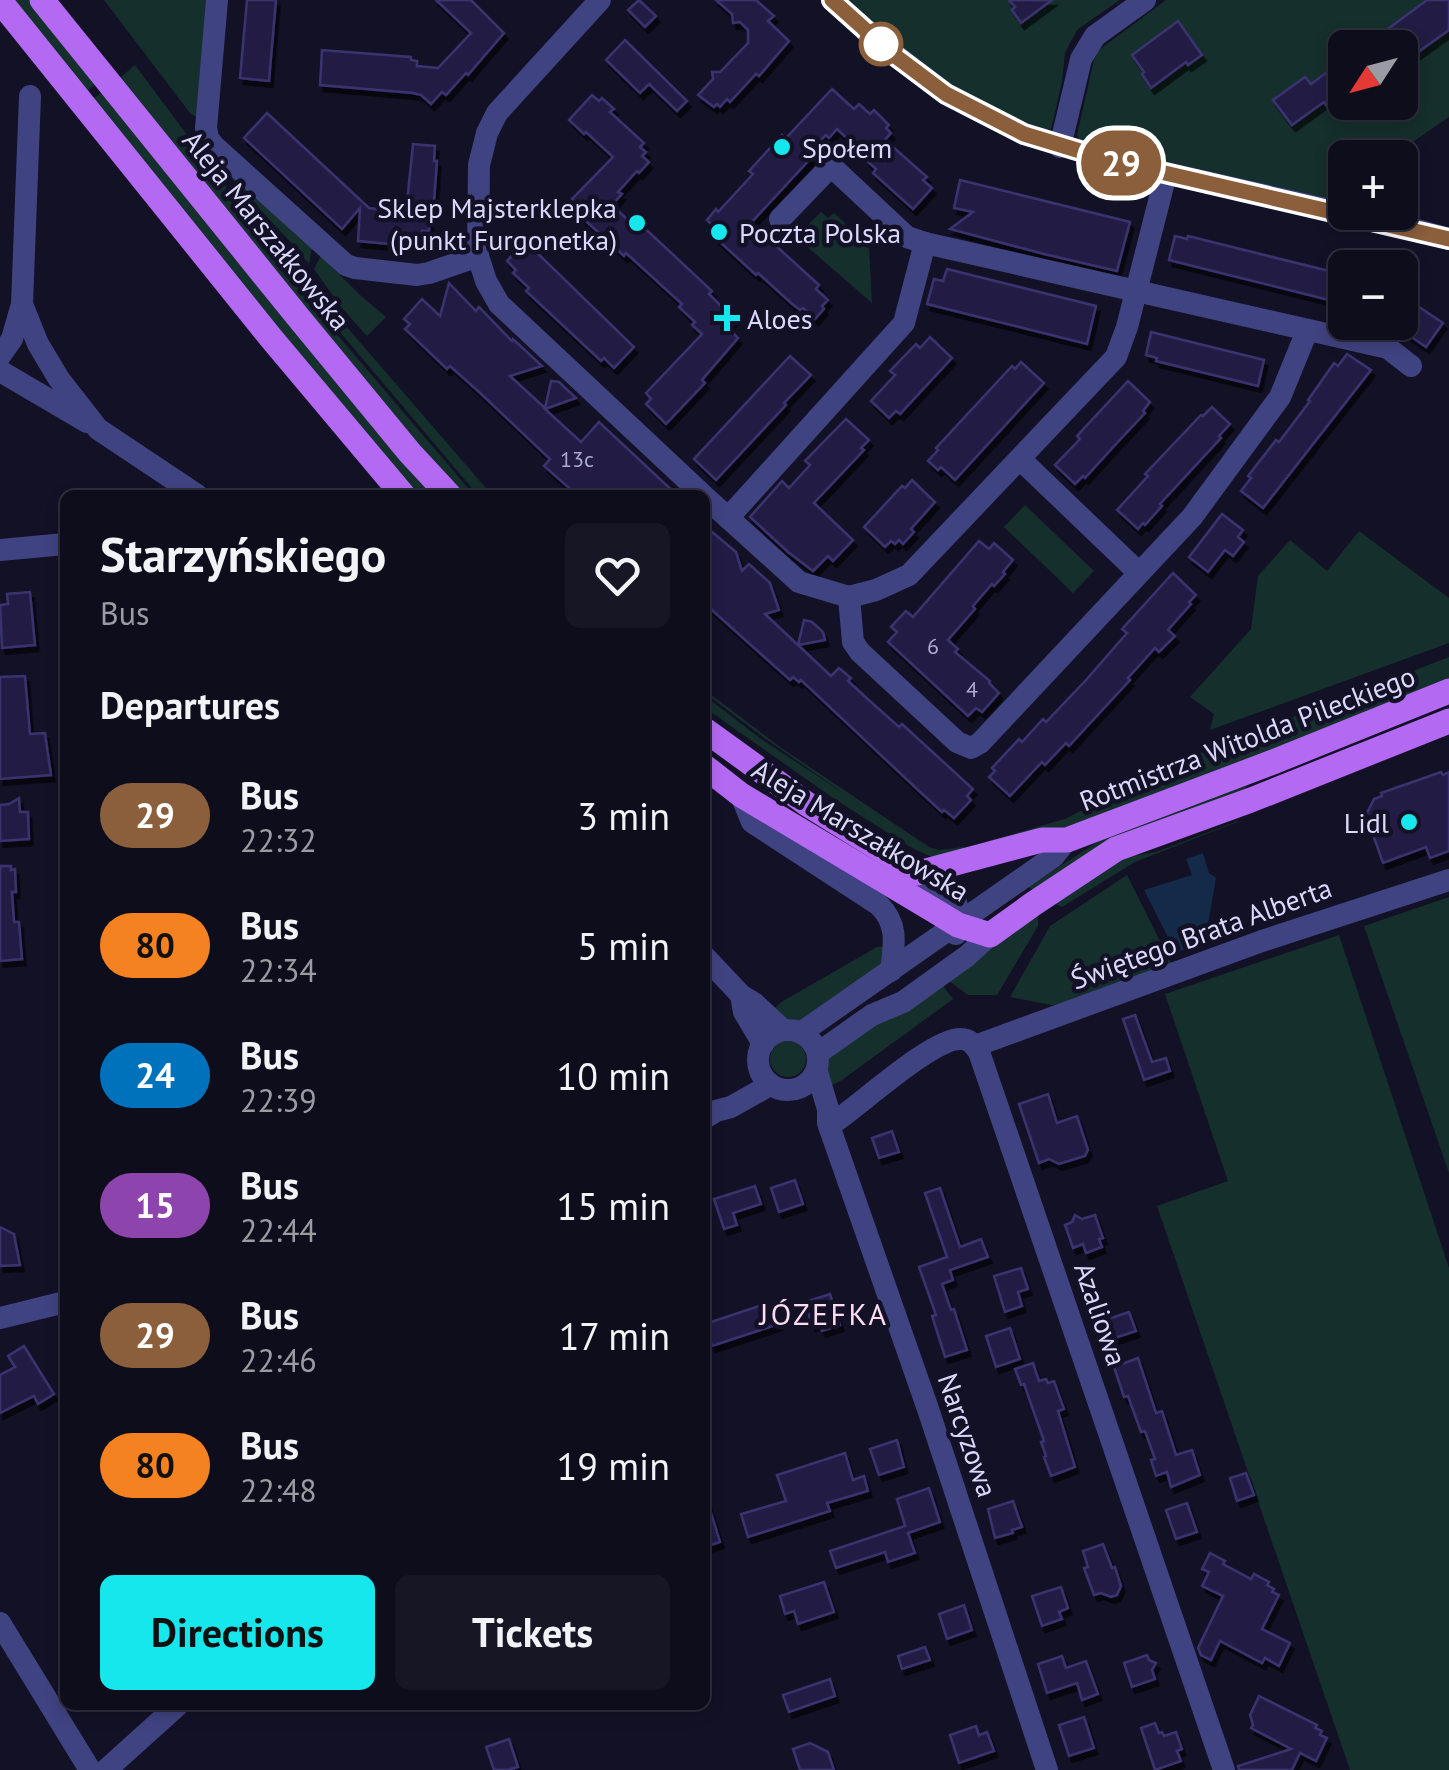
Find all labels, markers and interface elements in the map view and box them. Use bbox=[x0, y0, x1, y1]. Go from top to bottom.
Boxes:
unlabelled marker bbox=[860, 23, 902, 65]
north arrow bbox=[1328, 30, 1418, 120]
map controls bbox=[1328, 30, 1418, 340]
street label: Aleja Marszałkowska bbox=[175, 122, 359, 338]
place label: Społem bbox=[802, 129, 892, 166]
line badge: 29 bbox=[1076, 130, 1166, 196]
marker: Społem bbox=[771, 136, 793, 158]
text: 29 bbox=[1101, 140, 1141, 186]
button: + bbox=[1328, 140, 1418, 230]
place label: Sklep Majsterklepka (punkt Furgonetka) bbox=[377, 189, 617, 258]
marker: Sklep Majsterklepka (punkt Furgonetka) bbox=[626, 212, 648, 234]
place label: Poczta Polska bbox=[739, 214, 901, 251]
marker: Poczta Polska bbox=[708, 221, 730, 243]
button: − bbox=[1328, 250, 1418, 340]
place label: Aloes bbox=[747, 300, 813, 337]
marker: Aloes bbox=[716, 307, 738, 329]
house number: 13c bbox=[560, 445, 594, 473]
text: Starzyńskiego bbox=[100, 523, 386, 585]
button: heart bbox=[565, 523, 670, 628]
text: Bus bbox=[100, 592, 149, 634]
house number: 6 bbox=[927, 632, 939, 660]
street label: Rotmistrza Witolda Pileckiego bbox=[1074, 657, 1420, 819]
house number: 4 bbox=[966, 675, 978, 703]
text: Departures bbox=[100, 680, 280, 729]
street label: Aleja Marszałkowska bbox=[746, 751, 976, 909]
text: Bus bbox=[240, 770, 299, 819]
text: 3 min bbox=[577, 791, 670, 840]
text: 29 bbox=[135, 792, 175, 838]
place label: Lidl bbox=[1344, 804, 1389, 841]
marker: Lidl bbox=[1398, 811, 1420, 833]
text: 22:32 bbox=[240, 819, 317, 861]
street label: Świętego Brata Alberta bbox=[1065, 869, 1337, 997]
text: Bus bbox=[240, 900, 299, 949]
text: 5 min bbox=[577, 921, 670, 970]
text: 80 bbox=[135, 922, 175, 968]
text: 22:34 bbox=[240, 949, 317, 991]
text: Bus bbox=[240, 1030, 299, 1079]
text: 10 min bbox=[557, 1051, 670, 1100]
text: 24 bbox=[135, 1052, 175, 1098]
text: 22:39 bbox=[240, 1079, 317, 1121]
text: Bus bbox=[240, 1160, 299, 1209]
text: 15 min bbox=[557, 1181, 670, 1230]
text: 15 bbox=[135, 1182, 175, 1228]
text: 22:44 bbox=[240, 1209, 317, 1251]
street label: Azaliowa bbox=[1066, 1257, 1136, 1371]
text: Bus bbox=[240, 1290, 299, 1339]
district label: JÓZEFKA bbox=[758, 1294, 888, 1333]
text: 17 min bbox=[559, 1311, 670, 1360]
text: 29 bbox=[135, 1312, 175, 1358]
text: 22:46 bbox=[240, 1339, 317, 1381]
street label: Narcyzowa bbox=[930, 1368, 1006, 1502]
text: Bus bbox=[240, 1420, 299, 1469]
text: 19 min bbox=[557, 1441, 670, 1490]
text: 80 bbox=[135, 1442, 175, 1488]
text: 22:48 bbox=[240, 1469, 317, 1511]
button: Directions bbox=[100, 1575, 375, 1690]
button: Tickets bbox=[395, 1575, 670, 1690]

